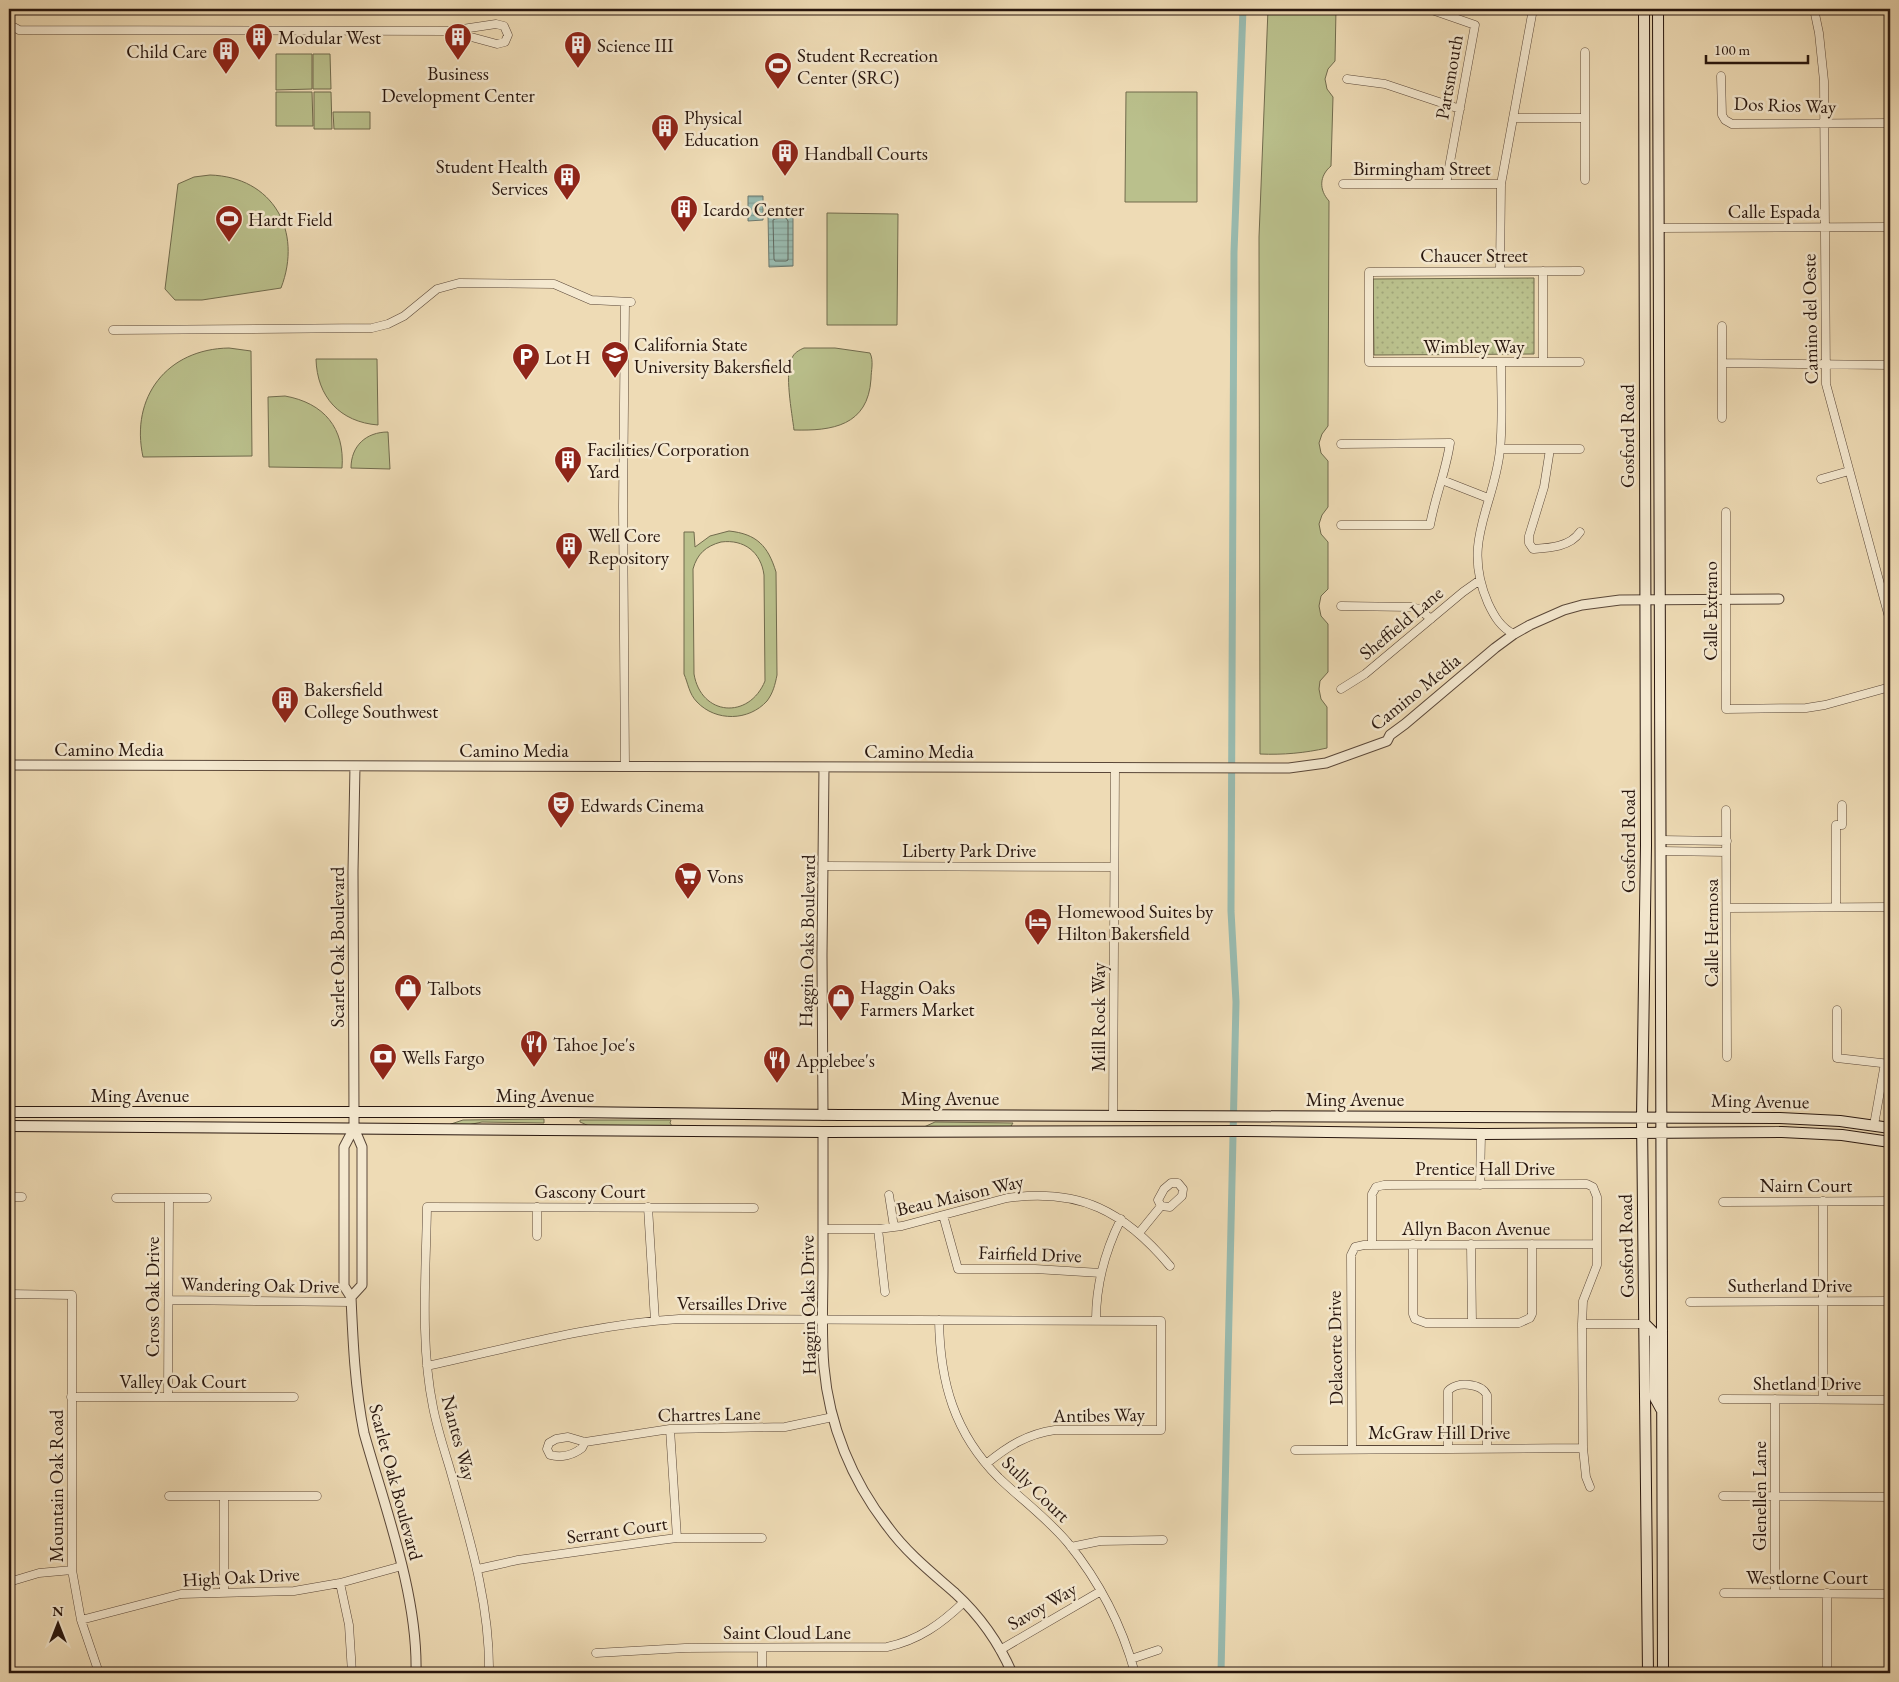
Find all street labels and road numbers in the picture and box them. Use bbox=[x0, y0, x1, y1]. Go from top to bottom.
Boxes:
street label: Partsmouth bbox=[1429, 33, 1469, 121]
street label: Dos Rios Way bbox=[1733, 91, 1837, 119]
street label: Birmingham Street bbox=[1353, 156, 1491, 181]
street label: Calle Espada bbox=[1728, 199, 1821, 224]
street label: Chaucer Street bbox=[1420, 243, 1528, 268]
street label: Camino del Oeste bbox=[1796, 254, 1824, 384]
street label: Wimbley Way bbox=[1423, 334, 1525, 359]
street label: Gosford Road bbox=[1615, 384, 1640, 488]
street label: Calle Extrano bbox=[1698, 561, 1723, 661]
street label: Sheffield Lane bbox=[1354, 581, 1448, 665]
street label: Camino Media bbox=[1365, 648, 1466, 736]
street label: Camino Media bbox=[54, 737, 164, 762]
street label: Camino Media bbox=[459, 738, 569, 763]
street label: Camino Media bbox=[864, 739, 974, 764]
street label: Gosford Road bbox=[1616, 789, 1641, 893]
street label: Liberty Park Drive bbox=[902, 838, 1036, 863]
street label: Haggin Oaks Boulevard bbox=[793, 854, 821, 1028]
street label: Scarlet Oak Boulevard bbox=[325, 866, 350, 1027]
street label: Calle Hermosa bbox=[1699, 878, 1724, 987]
street label: Mill Rock Way bbox=[1086, 962, 1111, 1072]
street label: Ming Avenue bbox=[91, 1083, 189, 1108]
street label: Ming Avenue bbox=[496, 1083, 594, 1108]
street label: Ming Avenue bbox=[901, 1086, 999, 1111]
street label: Ming Avenue bbox=[1306, 1087, 1404, 1112]
street label: Ming Avenue bbox=[1711, 1088, 1809, 1114]
street label: Prentice Hall Drive bbox=[1415, 1156, 1555, 1181]
street label: Beau Maison Way bbox=[894, 1168, 1027, 1222]
street label: Nairn Court bbox=[1760, 1173, 1852, 1198]
street label: Gascony Court bbox=[535, 1179, 645, 1204]
street label: Gosford Road bbox=[1613, 1193, 1639, 1298]
street label: Allyn Bacon Avenue bbox=[1401, 1216, 1550, 1241]
street label: Haggin Oaks Drive bbox=[794, 1235, 822, 1375]
street label: Cross Oak Drive bbox=[140, 1237, 165, 1357]
street label: Fairfield Drive bbox=[978, 1240, 1082, 1268]
street label: Wandering Oak Drive bbox=[180, 1271, 340, 1299]
street label: Sutherland Drive bbox=[1728, 1273, 1852, 1298]
street label: Delacorte Drive bbox=[1322, 1290, 1348, 1406]
street label: Versailles Drive bbox=[677, 1291, 787, 1316]
street label: Valley Oak Court bbox=[119, 1369, 247, 1394]
street label: Shetland Drive bbox=[1753, 1371, 1861, 1396]
street label: Nantes Way bbox=[436, 1393, 483, 1484]
street label: Scarlet Oak Boulevard bbox=[363, 1401, 429, 1563]
street label: Chartres Lane bbox=[657, 1401, 761, 1427]
street label: Antibes Way bbox=[1052, 1402, 1146, 1428]
street label: Mountain Oak Road bbox=[44, 1409, 69, 1562]
street label: McGraw Hill Drive bbox=[1368, 1420, 1510, 1445]
street label: Glenellen Lane bbox=[1747, 1441, 1772, 1551]
street label: Sully Court bbox=[997, 1450, 1075, 1528]
street label: Serrant Court bbox=[565, 1511, 669, 1549]
street label: High Oak Drive bbox=[182, 1561, 300, 1593]
street label: Westlorne Court bbox=[1746, 1565, 1868, 1590]
street label: Savoy Way bbox=[1003, 1576, 1082, 1636]
street label: Saint Cloud Lane bbox=[723, 1620, 851, 1645]

